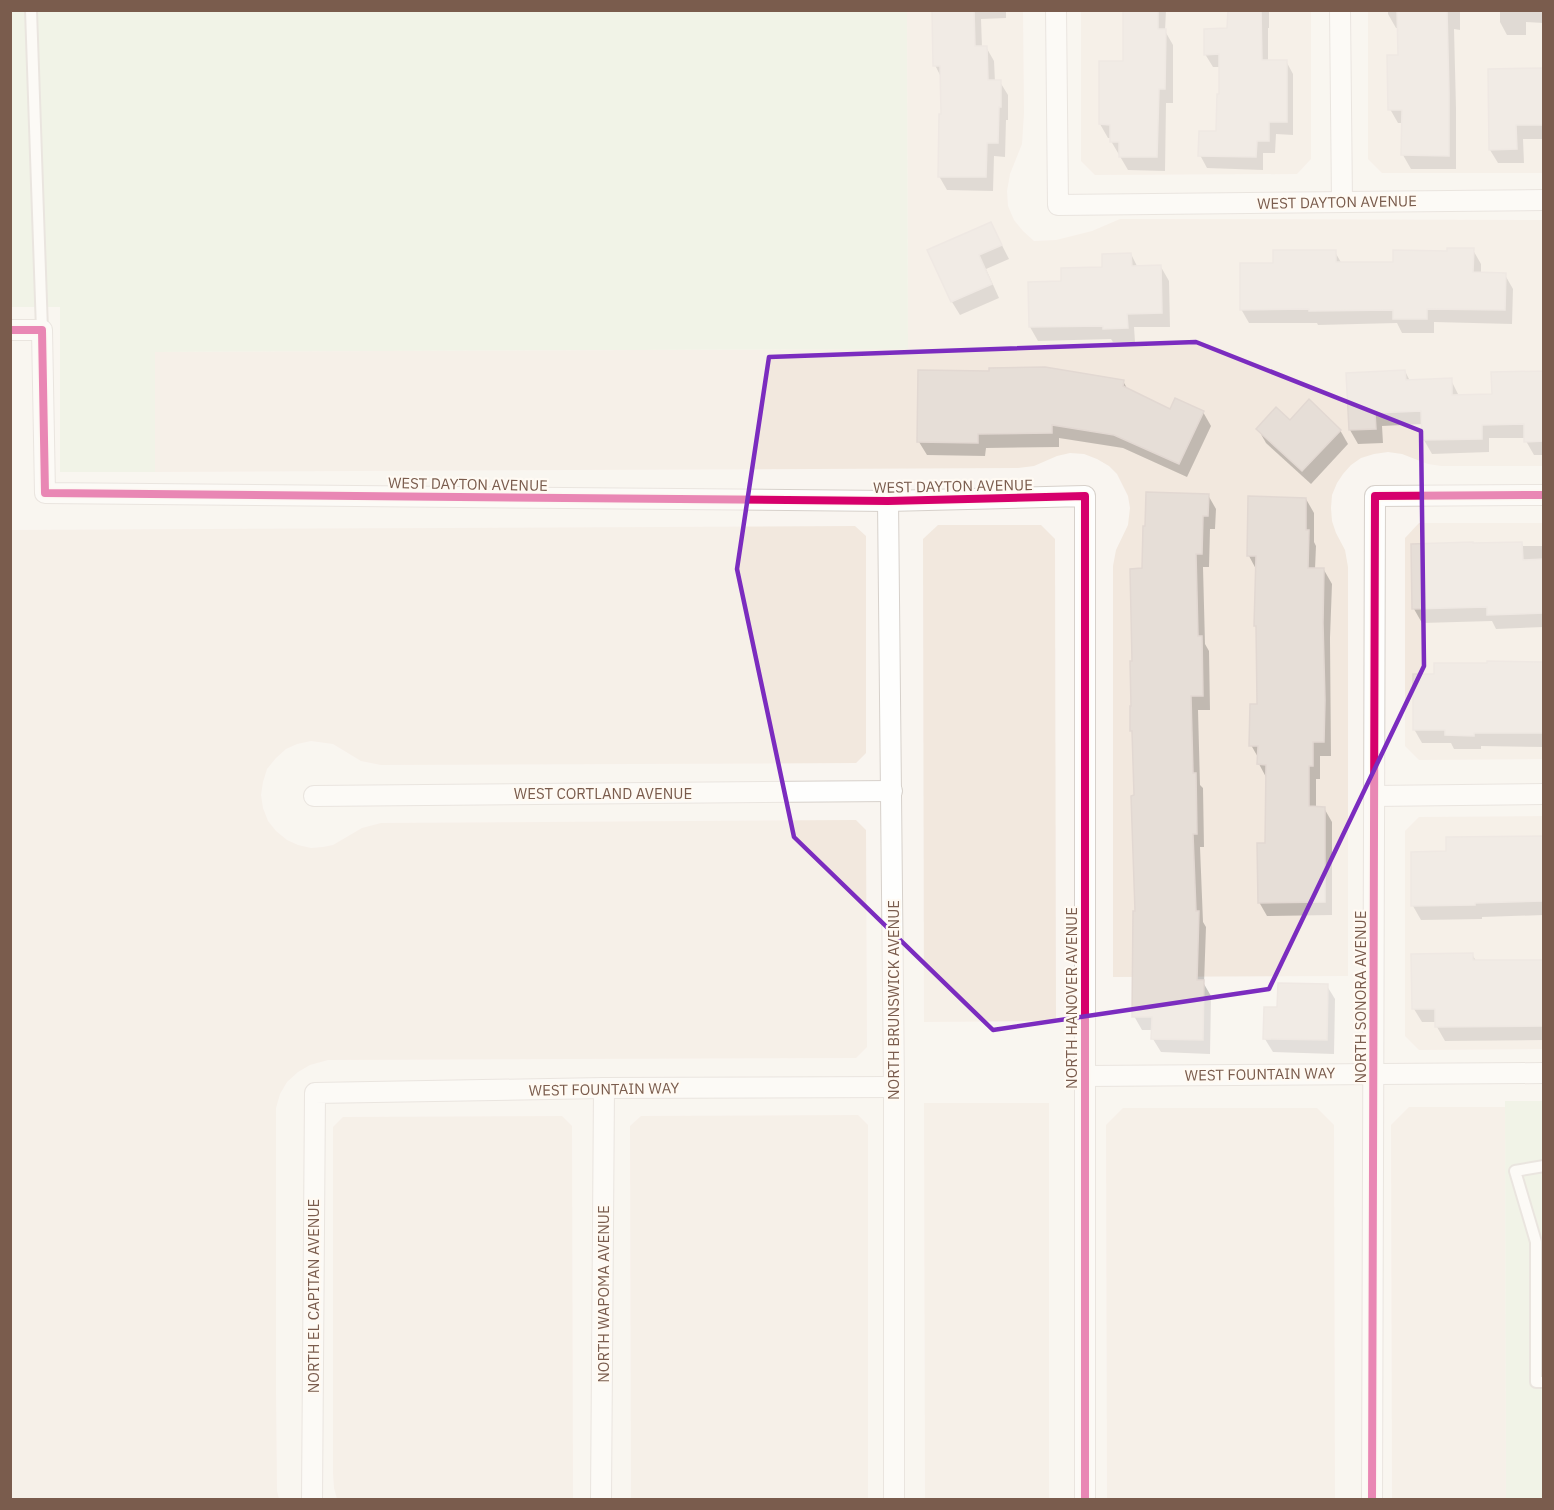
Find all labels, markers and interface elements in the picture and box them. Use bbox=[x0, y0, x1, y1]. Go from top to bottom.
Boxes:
street label: WEST DAYTON AVENUE bbox=[1257, 191, 1417, 213]
street label: WEST DAYTON AVENUE bbox=[388, 473, 548, 495]
street label: WEST DAYTON AVENUE bbox=[873, 475, 1033, 497]
street label: WEST CORTLAND AVENUE bbox=[514, 784, 692, 803]
street label: NORTH BRUNSWICK AVENUE bbox=[884, 900, 903, 1100]
street label: NORTH HANOVER AVENUE bbox=[1062, 907, 1081, 1089]
street label: NORTH SONORA AVENUE bbox=[1351, 911, 1370, 1083]
street label: WEST FOUNTAIN WAY bbox=[1185, 1063, 1336, 1085]
street label: WEST FOUNTAIN WAY bbox=[529, 1078, 680, 1100]
street label: NORTH EL CAPITAN AVENUE bbox=[304, 1199, 323, 1393]
street label: NORTH WAPOMA AVENUE bbox=[594, 1205, 613, 1383]

